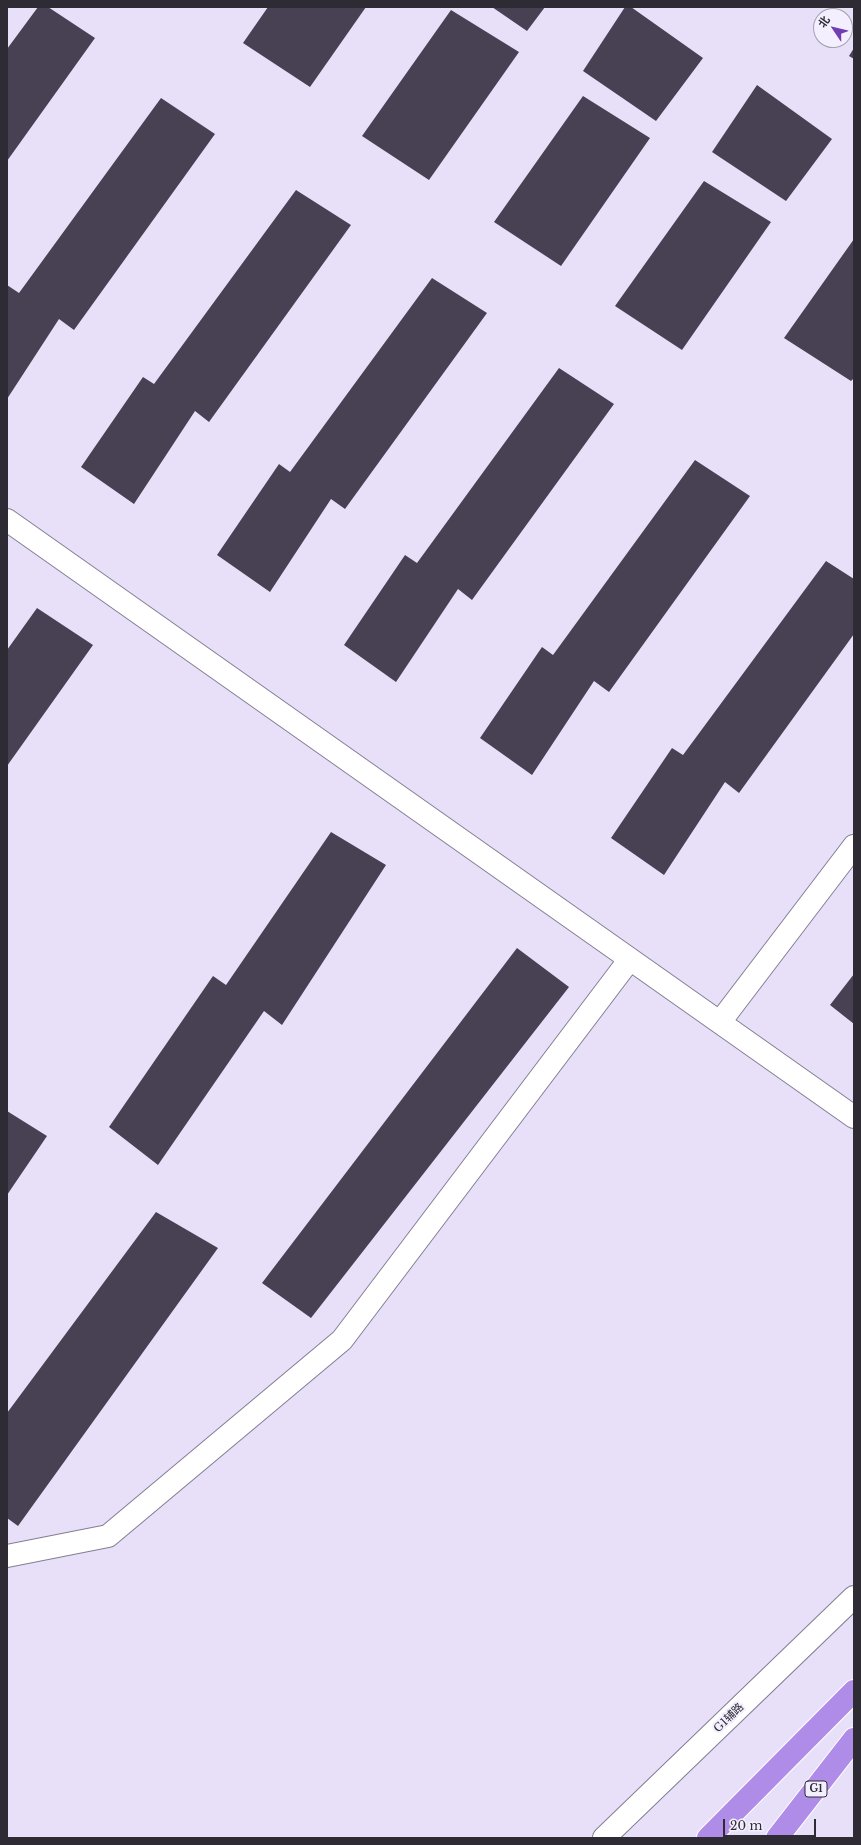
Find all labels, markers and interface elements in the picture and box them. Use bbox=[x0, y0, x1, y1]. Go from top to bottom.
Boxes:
north arrow bbox=[813, 8, 853, 48]
text: 北 bbox=[815, 13, 833, 30]
street label: G1辅路 bbox=[711, 1701, 747, 1735]
road number: G1 bbox=[805, 1781, 827, 1797]
scale bar bbox=[725, 1811, 818, 1837]
text: 20 m bbox=[730, 1818, 762, 1833]

